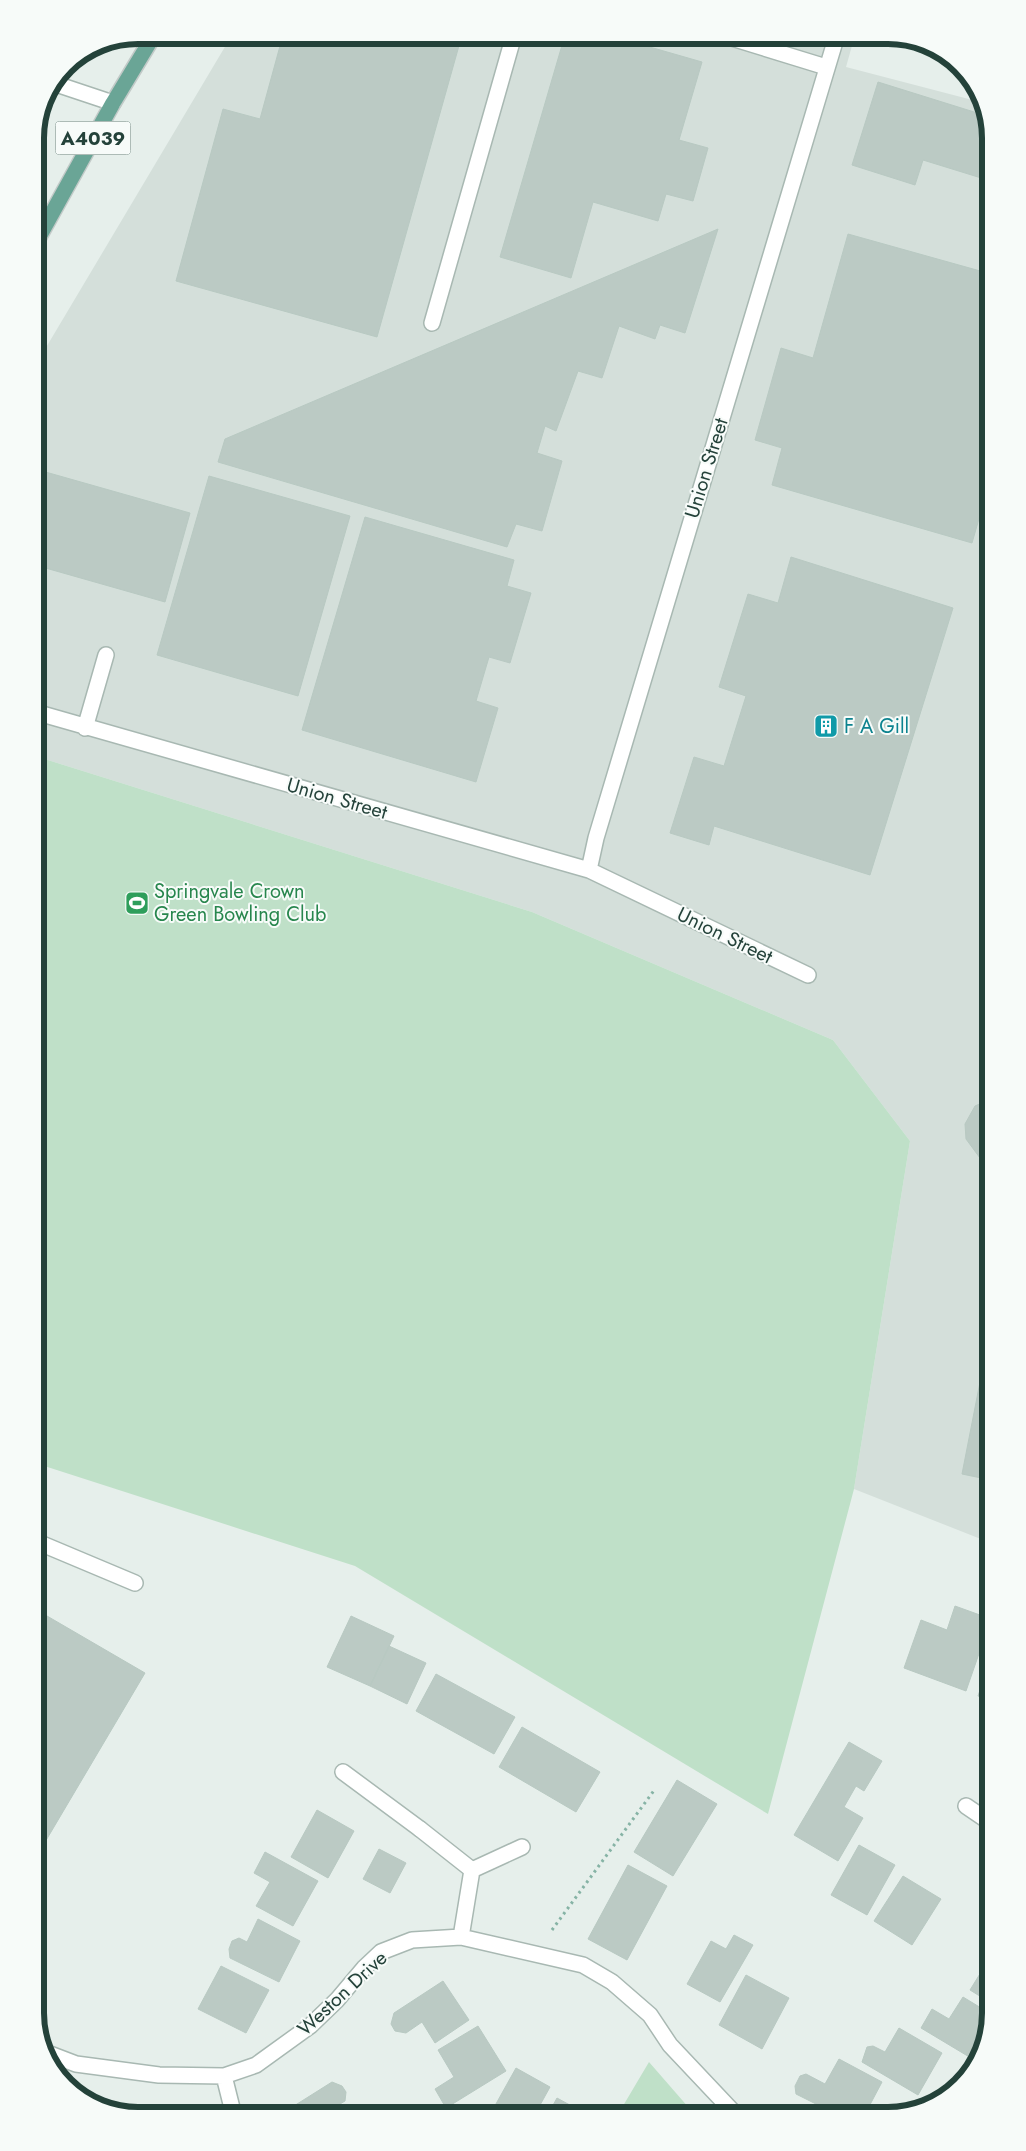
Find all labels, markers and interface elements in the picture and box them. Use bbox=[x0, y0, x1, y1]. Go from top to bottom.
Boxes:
road number: A4039 bbox=[56, 122, 130, 154]
street label: Union Street bbox=[677, 414, 736, 522]
place label: F A Gill bbox=[844, 712, 909, 741]
building icon: F A Gill bbox=[813, 713, 839, 739]
street label: Union Street bbox=[283, 770, 391, 827]
place label: Springvale Crown Green Bowling Club bbox=[154, 877, 326, 929]
sports icon: Springvale Crown Green Bowling Club bbox=[124, 890, 150, 916]
street label: Union Street bbox=[672, 900, 778, 971]
street label: Weston Drive bbox=[291, 1944, 394, 2043]

